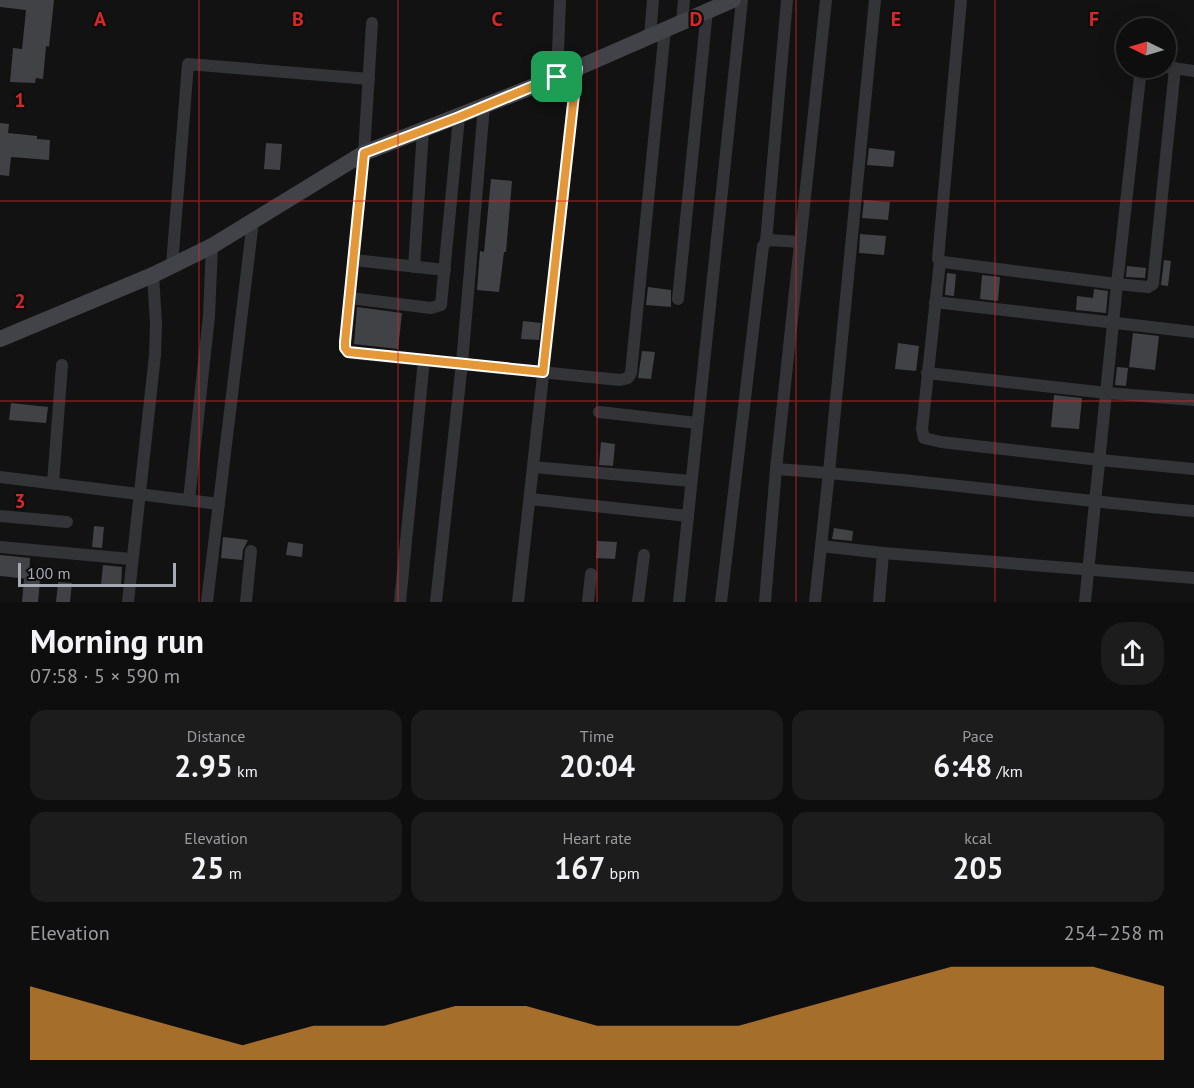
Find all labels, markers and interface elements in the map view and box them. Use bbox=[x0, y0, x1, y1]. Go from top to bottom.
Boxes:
text: A bbox=[94, 6, 107, 32]
text: B bbox=[292, 6, 304, 32]
text: C bbox=[491, 6, 503, 32]
text: D bbox=[690, 6, 703, 32]
text: E bbox=[891, 6, 901, 32]
text: F bbox=[1089, 6, 1099, 32]
north arrow bbox=[1116, 18, 1176, 78]
map controls bbox=[1116, 18, 1176, 78]
pin bbox=[531, 51, 582, 102]
icon: arrive bbox=[540, 60, 573, 93]
text: 1 bbox=[14, 87, 26, 113]
text: 2 bbox=[14, 288, 26, 314]
text: 3 bbox=[14, 488, 26, 514]
scale bar bbox=[18, 560, 176, 588]
text: 100 m bbox=[27, 563, 70, 583]
text: Morning run bbox=[30, 619, 204, 662]
button: share bbox=[1101, 622, 1164, 685]
text: 07:58 · 5 × 590 m bbox=[30, 663, 180, 689]
text: Distance bbox=[187, 726, 245, 746]
text: Time bbox=[580, 726, 614, 746]
text: Pace bbox=[962, 726, 994, 746]
text: 2.95 bbox=[174, 746, 233, 785]
text: 20:04 bbox=[559, 746, 635, 785]
text: 6:48 bbox=[933, 746, 992, 785]
text: km bbox=[233, 761, 258, 781]
text: /km bbox=[992, 761, 1023, 781]
text: Elevation bbox=[184, 828, 248, 848]
text: Heart rate bbox=[562, 828, 632, 848]
text: kcal bbox=[964, 828, 992, 848]
text: 25 bbox=[190, 848, 224, 887]
text: 167 bbox=[554, 848, 605, 887]
text: 205 bbox=[952, 848, 1004, 887]
text: m bbox=[224, 863, 242, 883]
text: bpm bbox=[605, 863, 640, 883]
text: Elevation bbox=[30, 920, 110, 946]
text: 254–258 m bbox=[1064, 920, 1164, 946]

